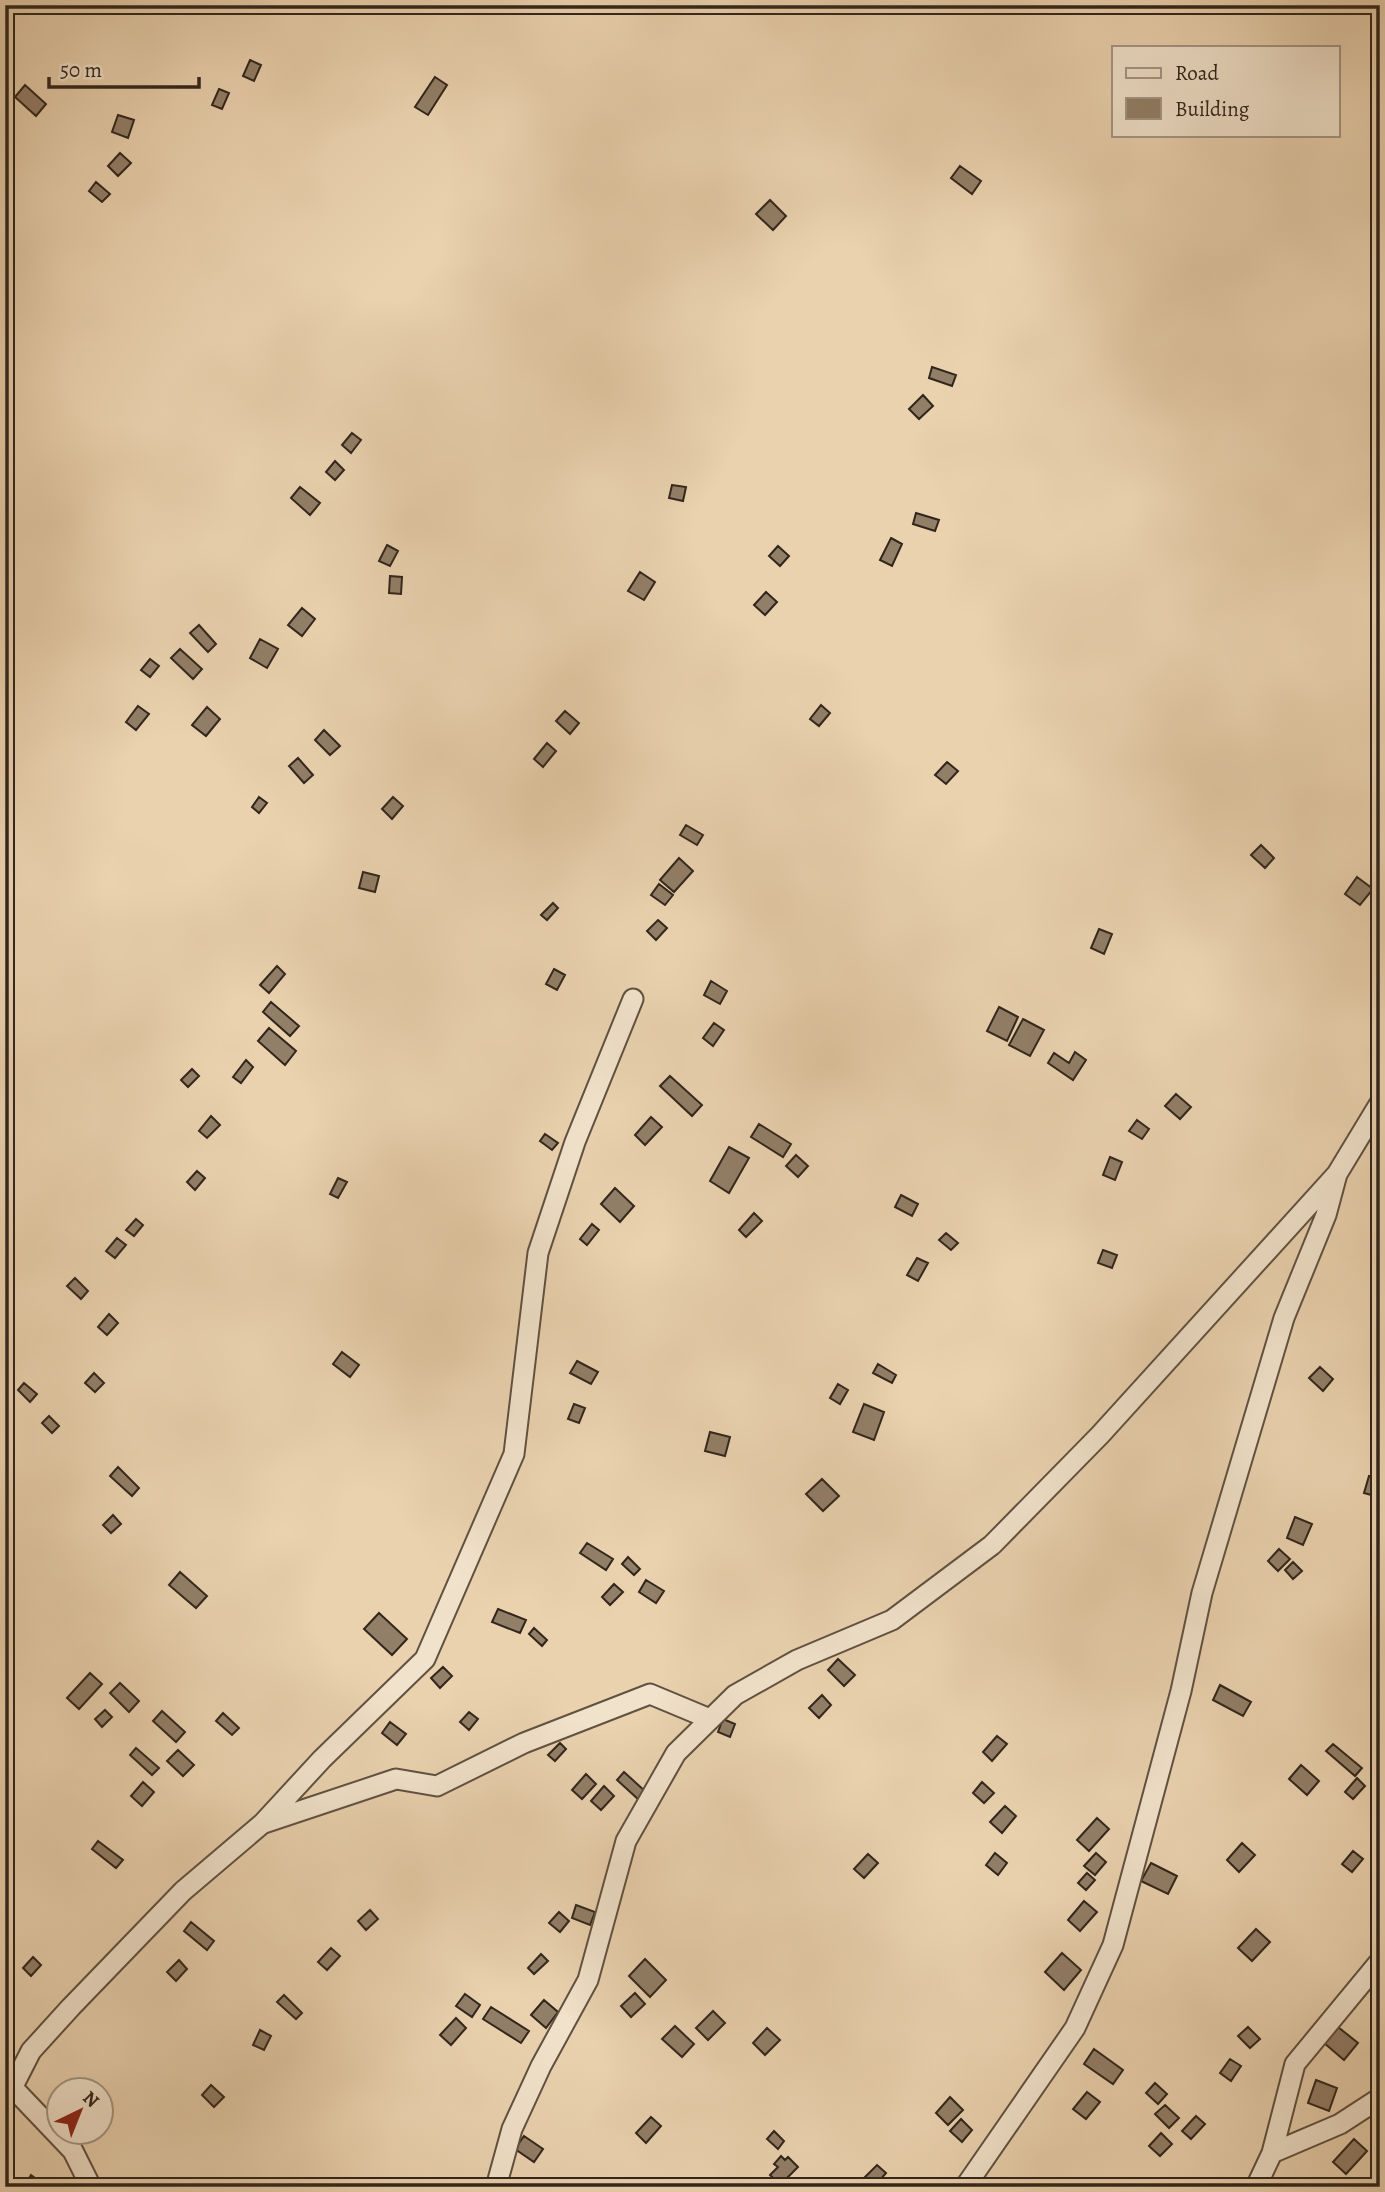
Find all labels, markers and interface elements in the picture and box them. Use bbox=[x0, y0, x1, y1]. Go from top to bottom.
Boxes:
scale bar bbox=[49, 46, 200, 90]
legend bbox=[1112, 46, 1340, 136]
text: 50 m bbox=[60, 56, 102, 84]
text: Road bbox=[1175, 59, 1219, 87]
text: Building bbox=[1175, 95, 1250, 123]
north arrow bbox=[46, 2076, 116, 2146]
text: N bbox=[77, 2085, 105, 2114]

